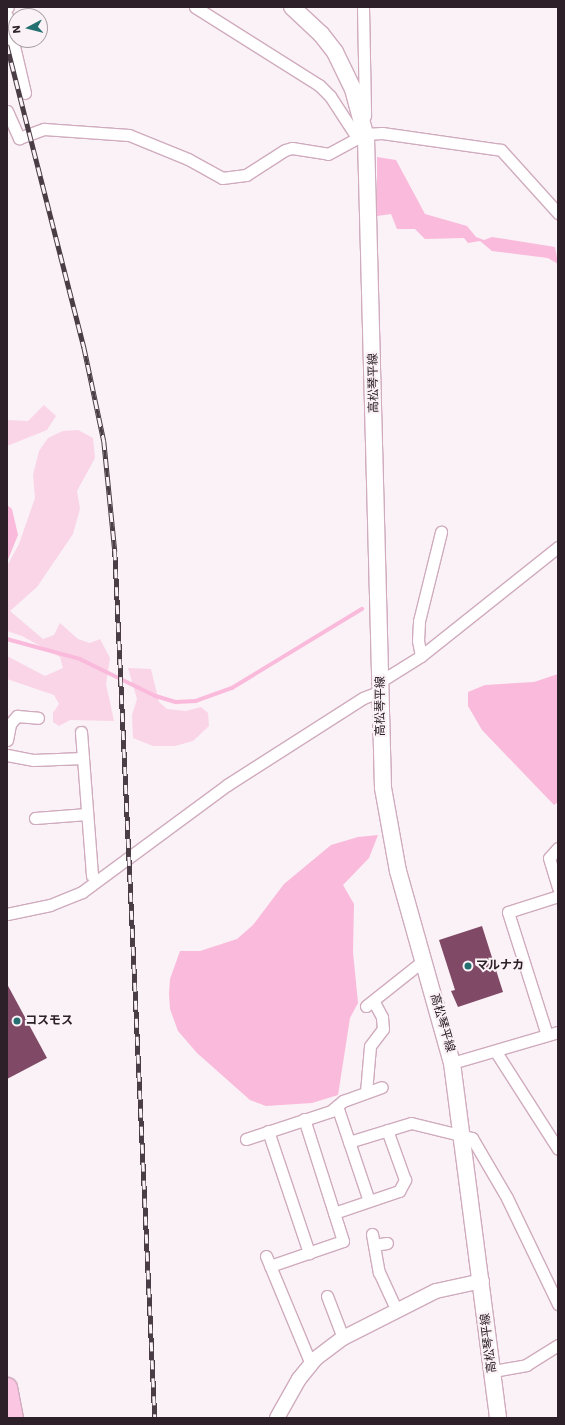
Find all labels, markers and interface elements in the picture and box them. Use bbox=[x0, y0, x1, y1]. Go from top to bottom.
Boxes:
north arrow bbox=[8, 8, 48, 48]
text: N bbox=[10, 25, 24, 34]
street label: 高松琴平線 bbox=[366, 353, 382, 413]
street label: 高松琴平線 bbox=[374, 676, 388, 736]
place label: マルナカ bbox=[476, 959, 524, 973]
marker: マルナカ bbox=[463, 961, 473, 971]
street label: 高松琴平線 bbox=[427, 992, 457, 1054]
place label: コスモス bbox=[25, 1014, 73, 1028]
marker: コスモス bbox=[12, 1016, 22, 1026]
street label: 高松琴平線 bbox=[478, 1312, 500, 1374]

